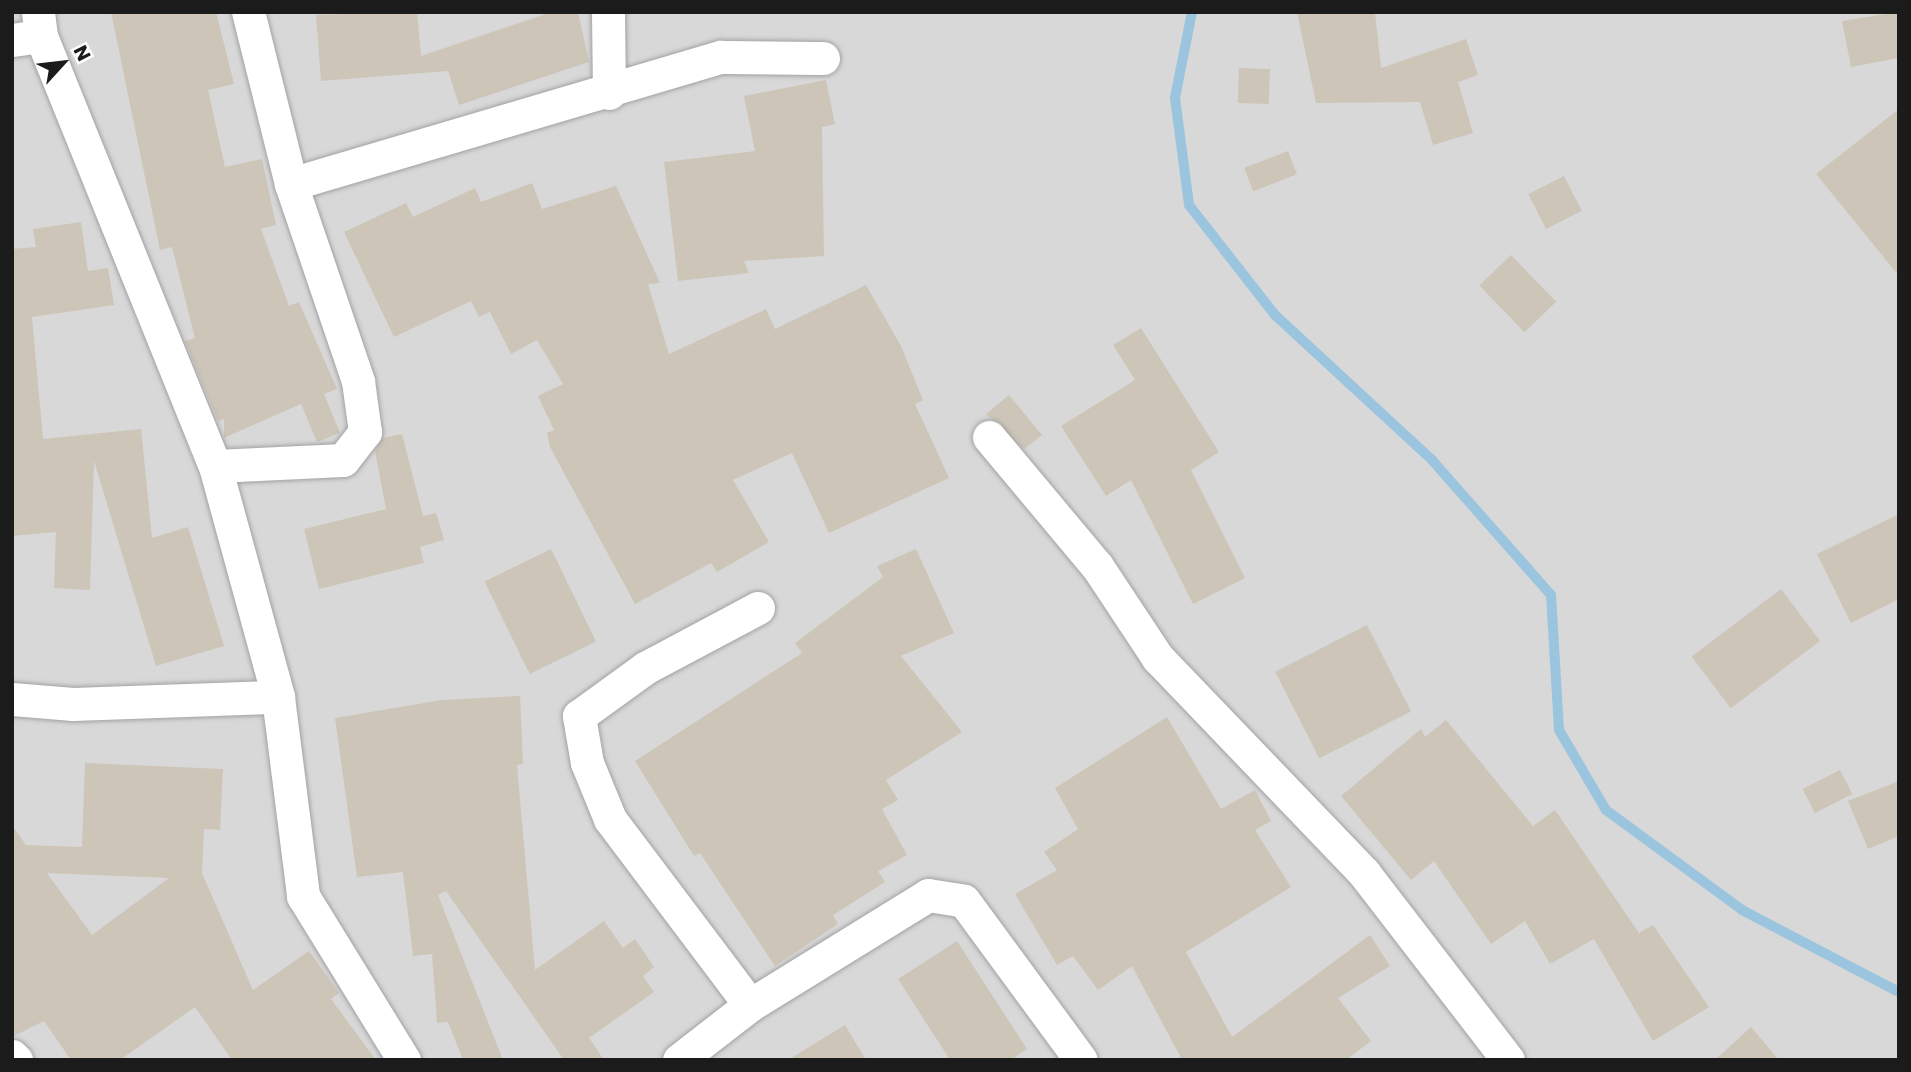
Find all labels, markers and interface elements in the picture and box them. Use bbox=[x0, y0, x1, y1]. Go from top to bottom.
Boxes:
north arrow bbox=[28, 28, 98, 98]
text: N bbox=[67, 41, 97, 66]

